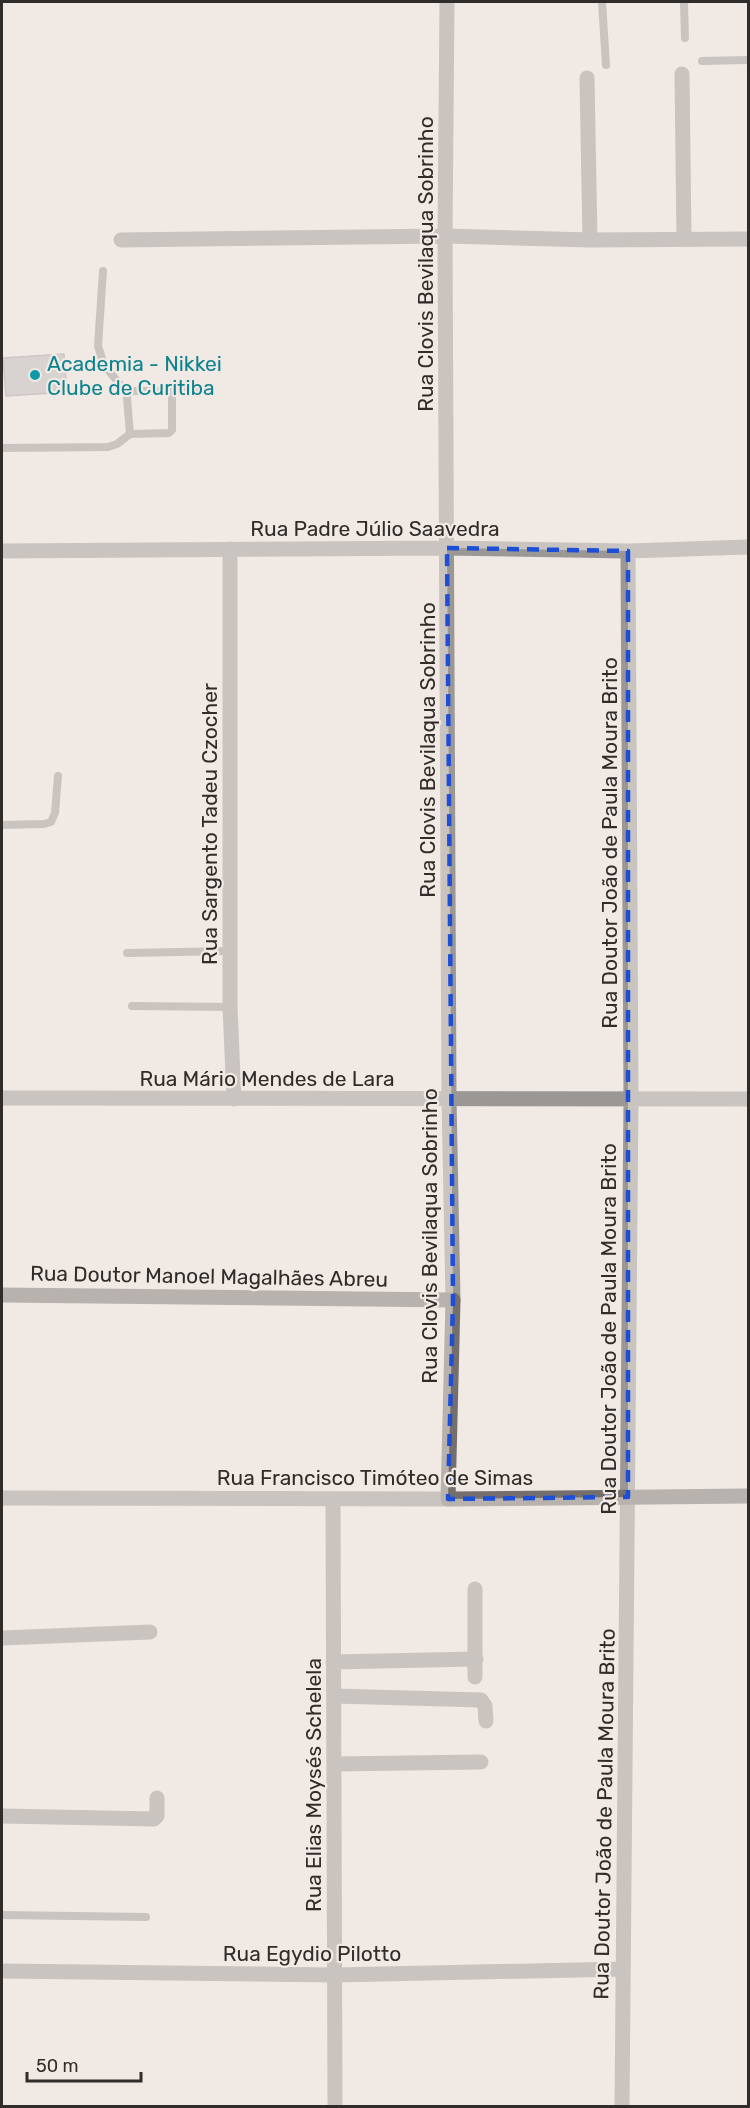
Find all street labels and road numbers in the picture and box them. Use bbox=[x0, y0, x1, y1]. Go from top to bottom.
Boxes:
street label: Rua Clovis Bevilaqua Sobrinho bbox=[413, 116, 438, 412]
street label: Rua Padre Júlio Saavedra bbox=[250, 516, 500, 541]
street label: Rua Clovis Bevilaqua Sobrinho bbox=[415, 602, 440, 898]
street label: Rua Doutor João de Paula Moura Brito bbox=[597, 657, 622, 1029]
street label: Rua Sargento Tadeu Czocher bbox=[197, 683, 222, 965]
street label: Rua Mário Mendes de Lara bbox=[139, 1066, 395, 1091]
street label: Rua Clovis Bevilaqua Sobrinho bbox=[417, 1088, 442, 1384]
street label: Rua Doutor João de Paula Moura Brito bbox=[596, 1143, 621, 1515]
street label: Rua Doutor Manoel Magalhães Abreu bbox=[30, 1260, 388, 1292]
street label: Rua Francisco Timóteo de Simas bbox=[217, 1465, 533, 1490]
street label: Rua Doutor João de Paula Moura Brito bbox=[588, 1628, 620, 2000]
street label: Rua Elias Moysés Schelela bbox=[301, 1658, 326, 1912]
street label: Rua Egydio Pilotto bbox=[223, 1941, 401, 1966]

